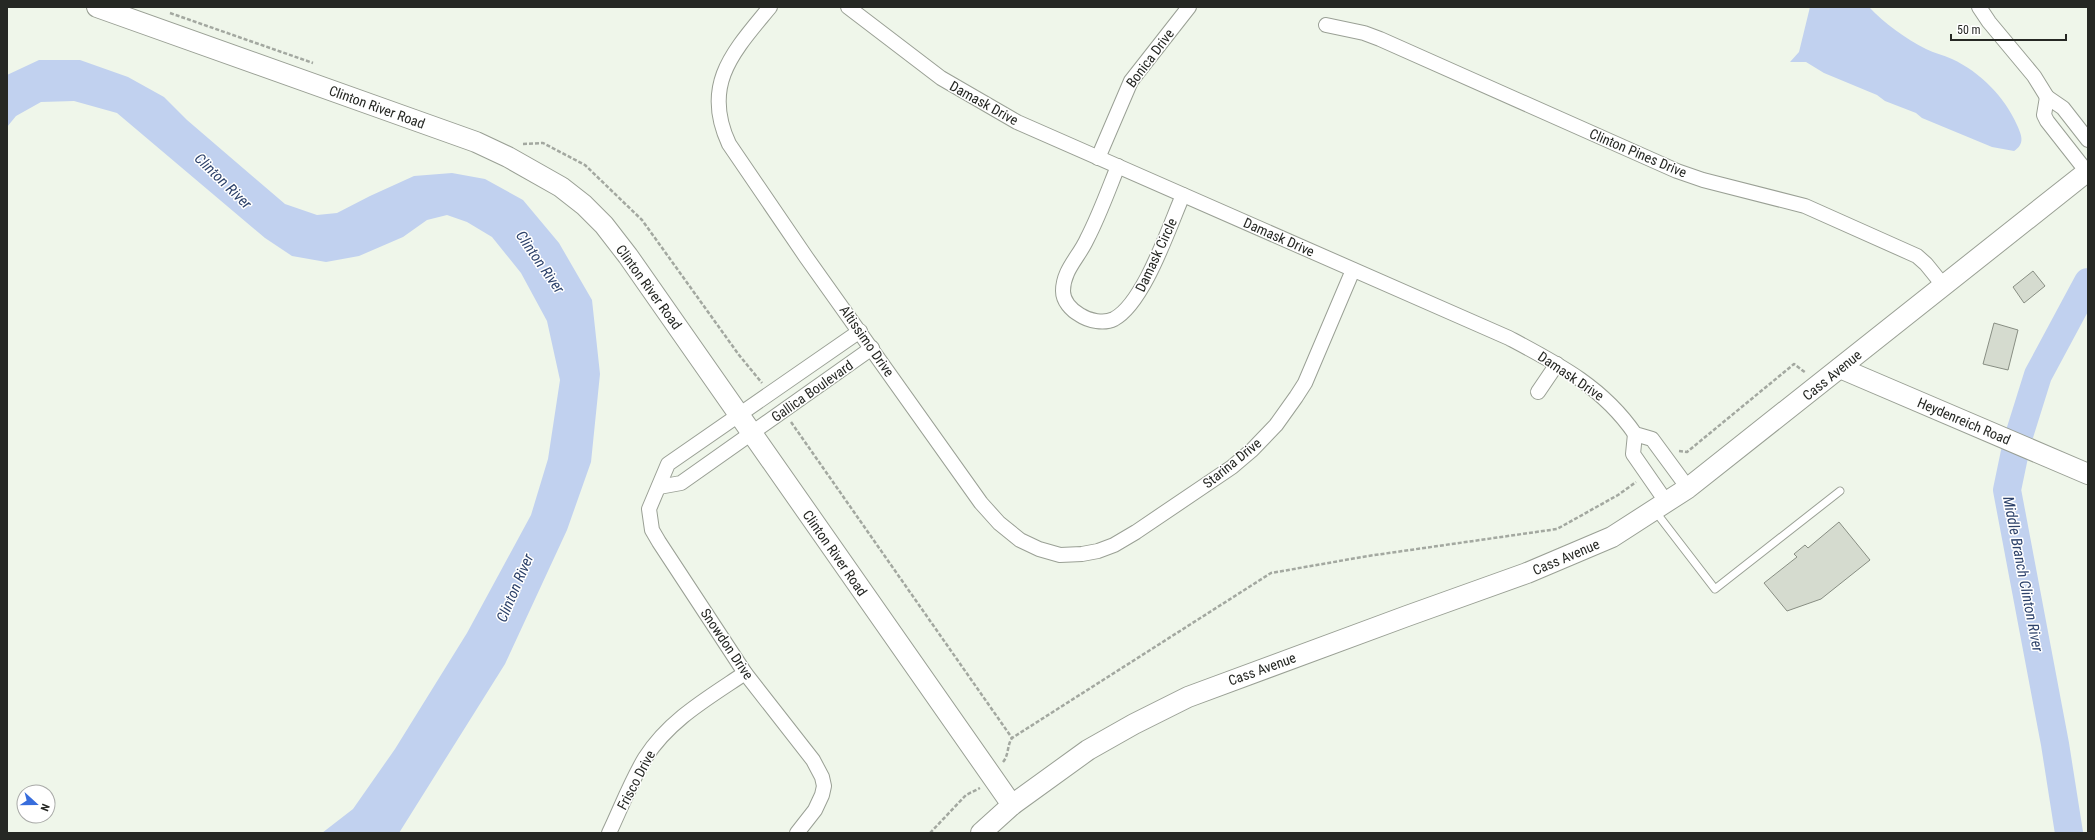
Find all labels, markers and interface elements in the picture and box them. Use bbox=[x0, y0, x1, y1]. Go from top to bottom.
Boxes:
scale bar bbox=[1951, 16, 2066, 42]
text: 50 m bbox=[1957, 23, 1981, 37]
street label: Bonica Drive bbox=[1123, 25, 1177, 90]
street label: Damask Drive bbox=[947, 78, 1021, 129]
street label: Clinton River Road bbox=[327, 82, 427, 132]
street label: Clinton Pines Drive bbox=[1587, 125, 1689, 181]
water label: Clinton River bbox=[191, 149, 256, 213]
street label: Damask Drive bbox=[1241, 214, 1317, 260]
street label: Damask Circle bbox=[1132, 215, 1180, 294]
water label: Clinton River bbox=[512, 227, 568, 297]
street label: Clinton River Road bbox=[613, 241, 685, 333]
street label: Altissimo Drive bbox=[837, 302, 898, 380]
street label: Cass Avenue bbox=[1799, 346, 1865, 404]
street label: Damask Drive bbox=[1535, 348, 1607, 404]
street label: Gallica Boulevard bbox=[768, 357, 856, 425]
street label: Heydenreich Road bbox=[1915, 394, 2013, 448]
street label: Starina Drive bbox=[1200, 434, 1265, 491]
water label: Middle Branch Clinton River bbox=[1999, 495, 2047, 654]
street label: Clinton River Road bbox=[800, 507, 870, 599]
street label: Cass Avenue bbox=[1530, 536, 1602, 578]
water label: Clinton River bbox=[493, 551, 538, 625]
street label: Snowdon Drive bbox=[697, 606, 757, 683]
street label: Cass Avenue bbox=[1226, 649, 1298, 689]
street label: Frisco Drive bbox=[614, 747, 659, 812]
north arrow bbox=[16, 784, 56, 824]
text: N bbox=[38, 802, 52, 813]

